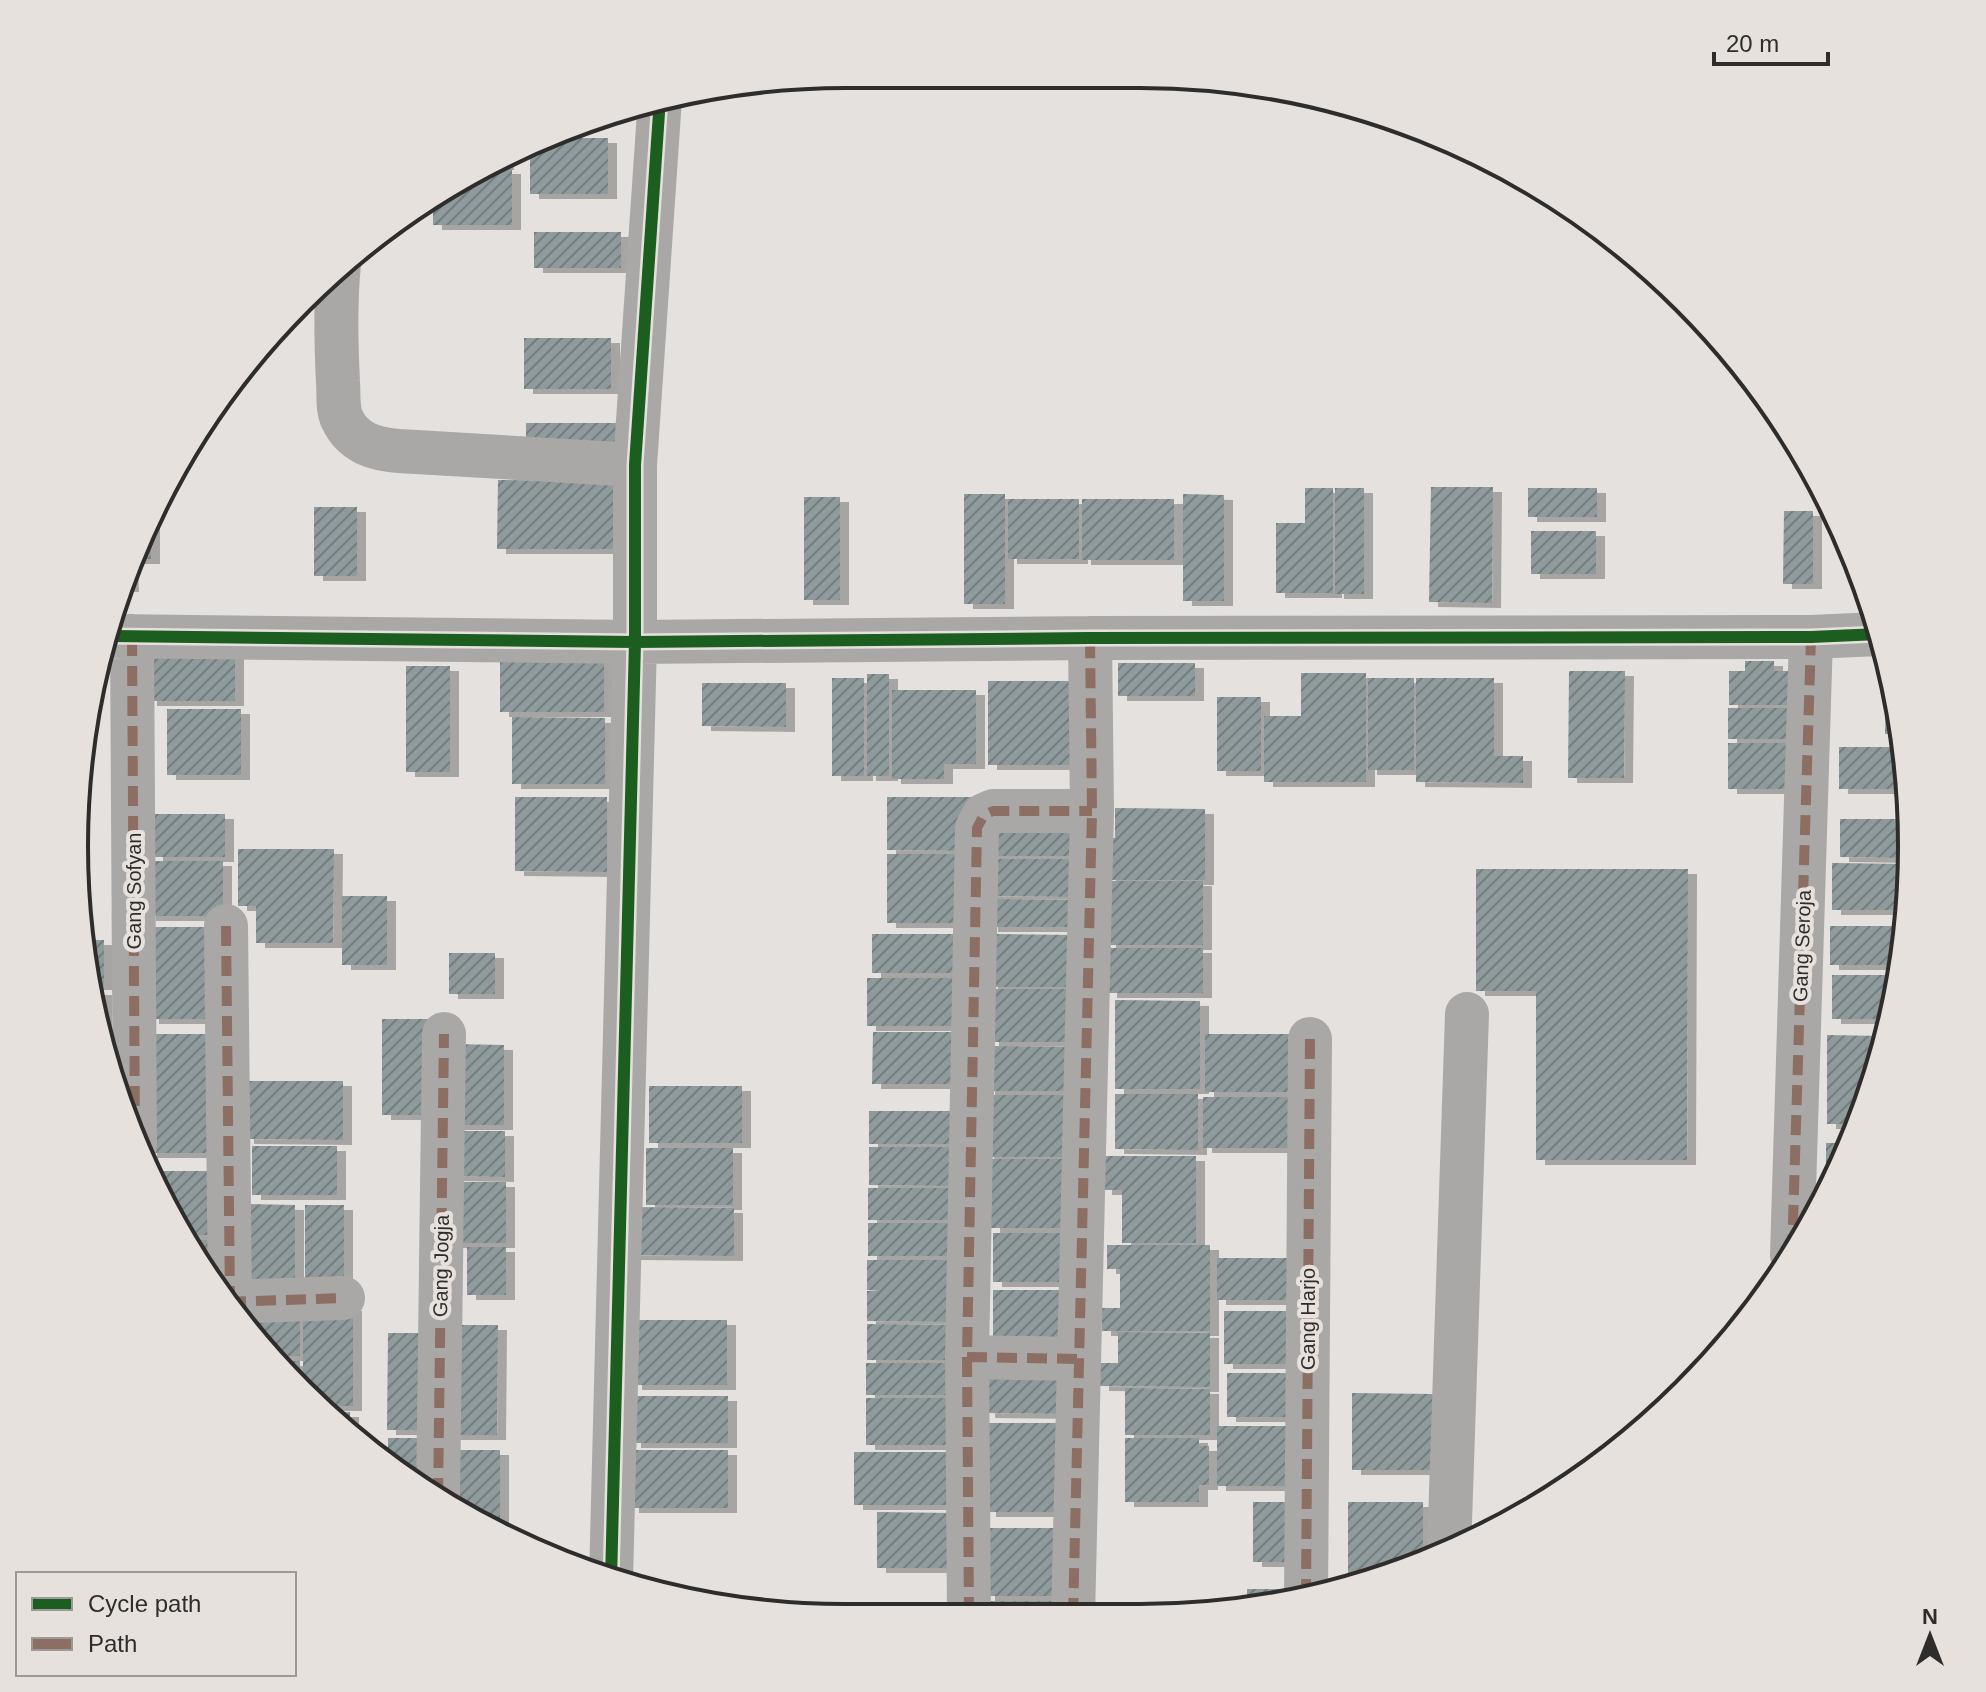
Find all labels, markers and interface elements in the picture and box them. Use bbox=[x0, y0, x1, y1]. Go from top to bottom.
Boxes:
scale bar bbox=[1714, 16, 1828, 66]
text: 20 m bbox=[1726, 30, 1779, 57]
street label: Gang Sofyan bbox=[123, 833, 145, 949]
street label: Gang Seroja bbox=[1789, 889, 1815, 1002]
street label: Gang Jogja bbox=[429, 1214, 453, 1317]
street label: Gang Harjo bbox=[1297, 1268, 1319, 1370]
legend bbox=[16, 1572, 296, 1676]
text: Cycle path bbox=[88, 1590, 201, 1617]
north arrow bbox=[1890, 1596, 1970, 1676]
text: N bbox=[1922, 1604, 1938, 1629]
text: Path bbox=[88, 1630, 137, 1657]

